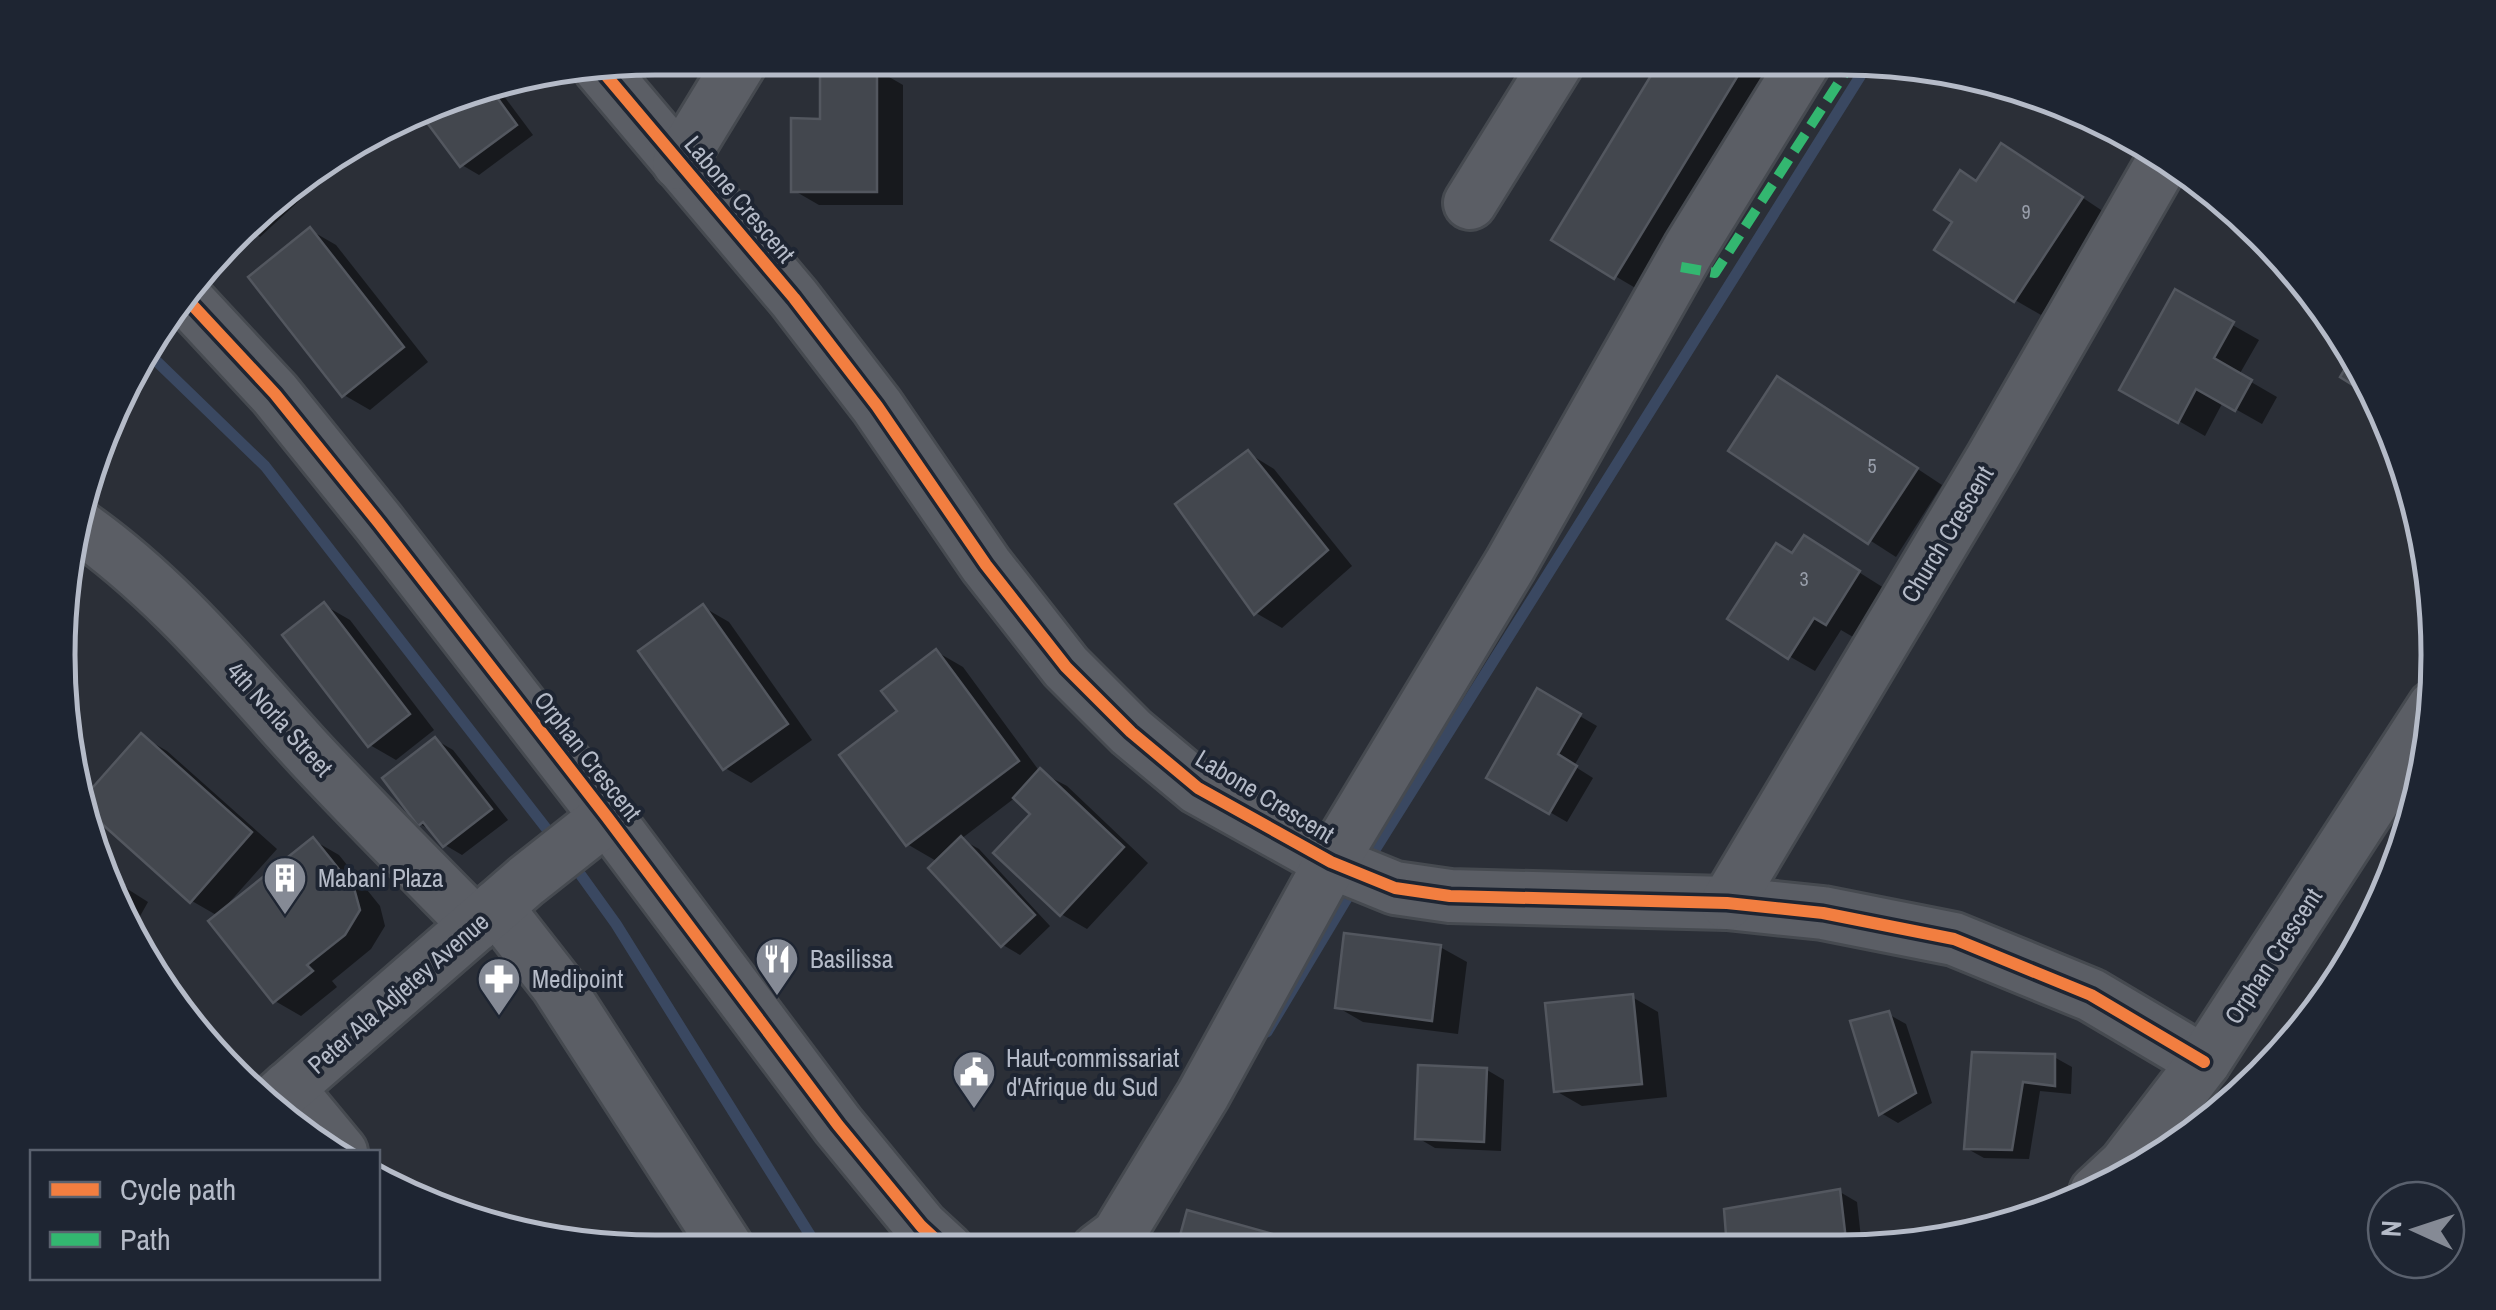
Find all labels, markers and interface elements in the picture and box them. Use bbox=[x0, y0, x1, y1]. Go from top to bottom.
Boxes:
street label: Labone Crescent bbox=[677, 128, 803, 270]
house number: 9 bbox=[2021, 198, 2031, 225]
house number: 5 bbox=[1867, 452, 1877, 479]
street label: Church Crescent bbox=[1893, 459, 2001, 609]
house number: 3 bbox=[1799, 565, 1809, 592]
street label: 4th Norla Street bbox=[219, 654, 341, 784]
street label: Orphan Crescent bbox=[527, 684, 650, 828]
street label: Labone Crescent bbox=[1189, 741, 1341, 851]
building icon: Mabani Plaza bbox=[262, 855, 308, 916]
place label: Mabani Plaza bbox=[318, 861, 444, 895]
street label: Orphan Crescent bbox=[2216, 881, 2330, 1031]
street label: Peter Ala Adjetey Avenue bbox=[300, 905, 496, 1081]
restaurant icon: Basilissa bbox=[754, 936, 800, 997]
place label: Basilissa bbox=[810, 942, 894, 976]
pharmacy icon: Medipoint bbox=[476, 956, 522, 1017]
place label: Medipoint bbox=[532, 962, 623, 996]
place label: Haut-commissariat d'Afrique du Sud bbox=[1006, 1041, 1179, 1104]
public building icon: Haut-commissariat d'Afrique du Sud bbox=[951, 1049, 997, 1110]
legend bbox=[30, 1150, 380, 1280]
text: Cycle path bbox=[120, 1169, 236, 1209]
north arrow bbox=[2366, 1180, 2466, 1280]
text: Path bbox=[120, 1219, 171, 1259]
text: N bbox=[2372, 1219, 2410, 1238]

